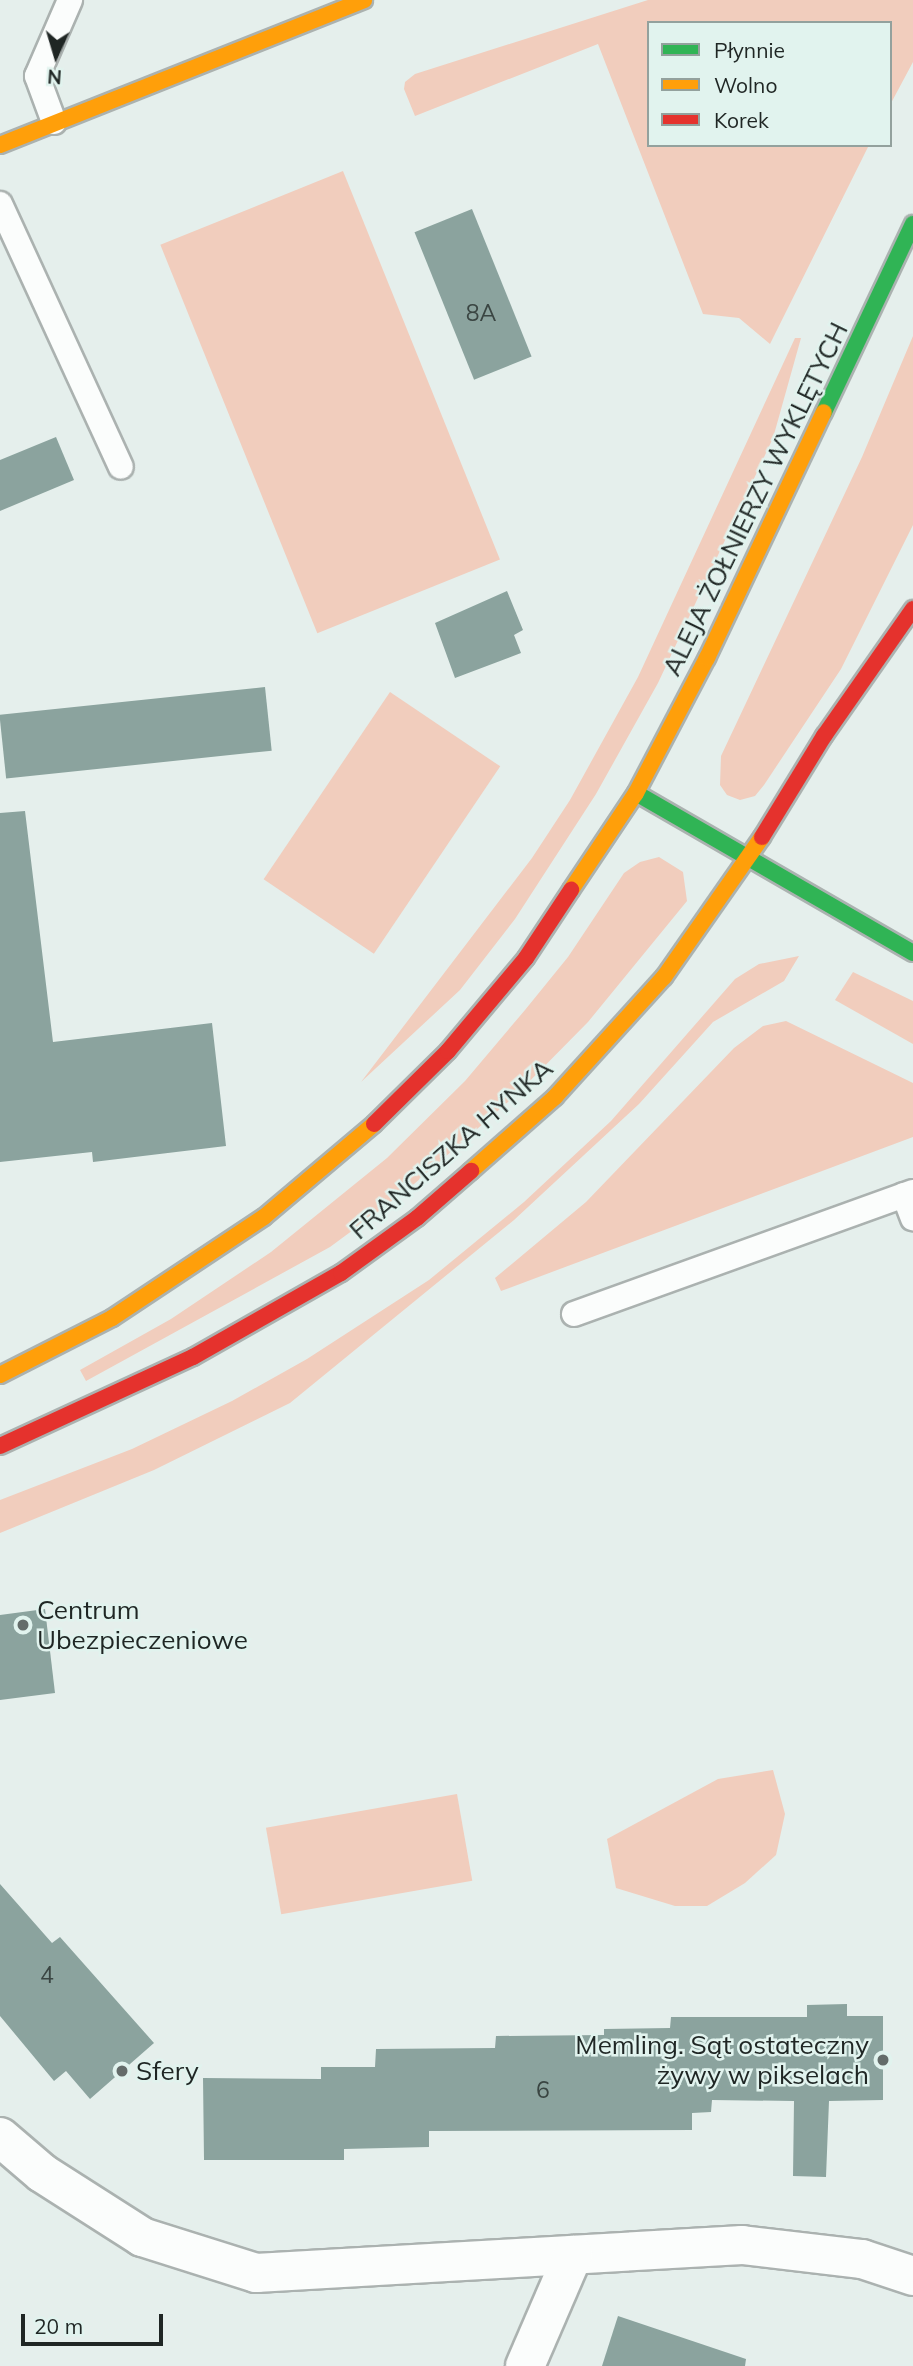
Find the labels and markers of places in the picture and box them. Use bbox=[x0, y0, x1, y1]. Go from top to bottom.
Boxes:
place label: Centrum Ubezpieczeniowe bbox=[37, 1594, 248, 1656]
marker: Centrum Ubezpieczeniowe bbox=[15, 1617, 31, 1633]
place label: Memling. Sąt ostateczny żywy w pikselach bbox=[575, 2029, 869, 2090]
marker: Memling. Sąt ostateczny żywy w pikselach bbox=[875, 2052, 891, 2068]
place label: Sfery bbox=[136, 2055, 199, 2087]
marker: Sfery bbox=[114, 2063, 130, 2079]

